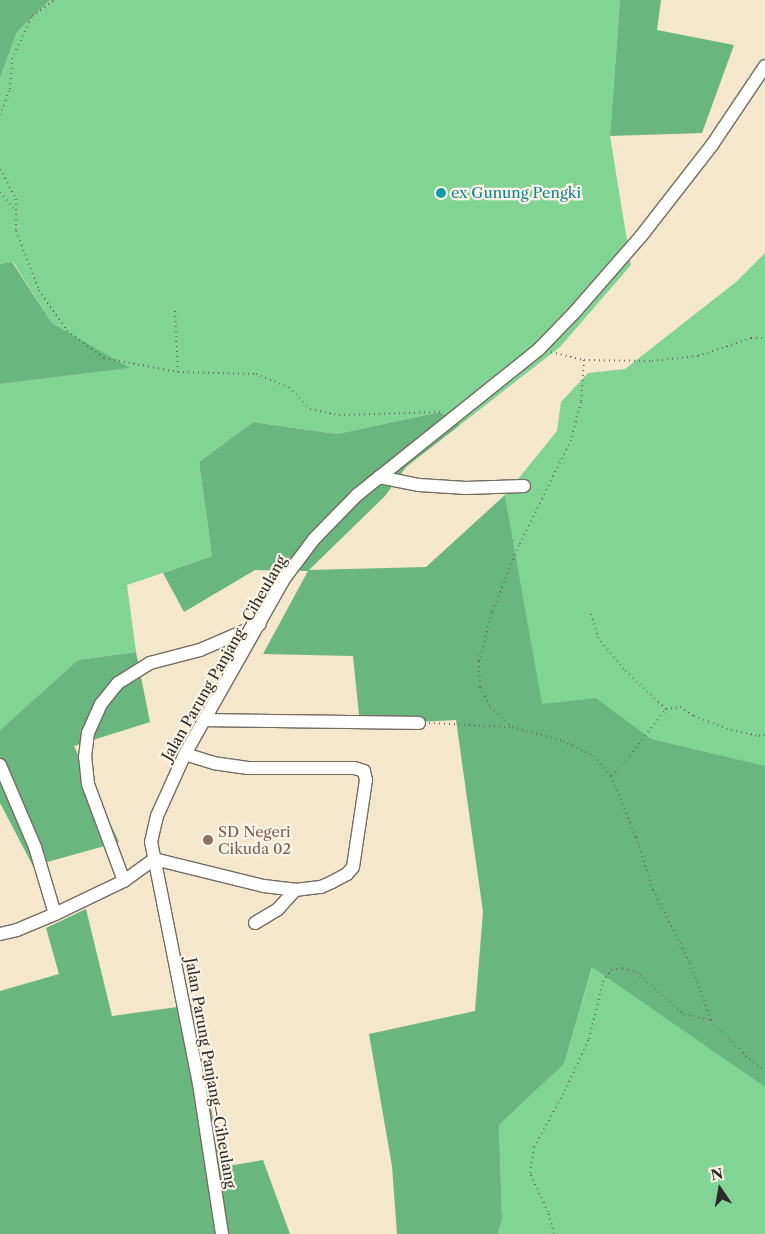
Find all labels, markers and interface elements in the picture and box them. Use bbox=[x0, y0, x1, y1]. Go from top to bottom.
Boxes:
place label: ex Gunung Pengki bbox=[451, 184, 581, 202]
marker: ex Gunung Pengki bbox=[435, 187, 447, 199]
street label: Jalan Parung Panjang–Ciheulang bbox=[158, 552, 290, 764]
place label: SD Negeri Cikuda 02 bbox=[218, 822, 291, 857]
marker: SD Negeri Cikuda 02 bbox=[202, 834, 214, 846]
street label: Jalan Parung Panjang–Ciheulang bbox=[182, 956, 240, 1190]
north arrow bbox=[695, 1164, 745, 1214]
text: N bbox=[709, 1164, 725, 1184]

